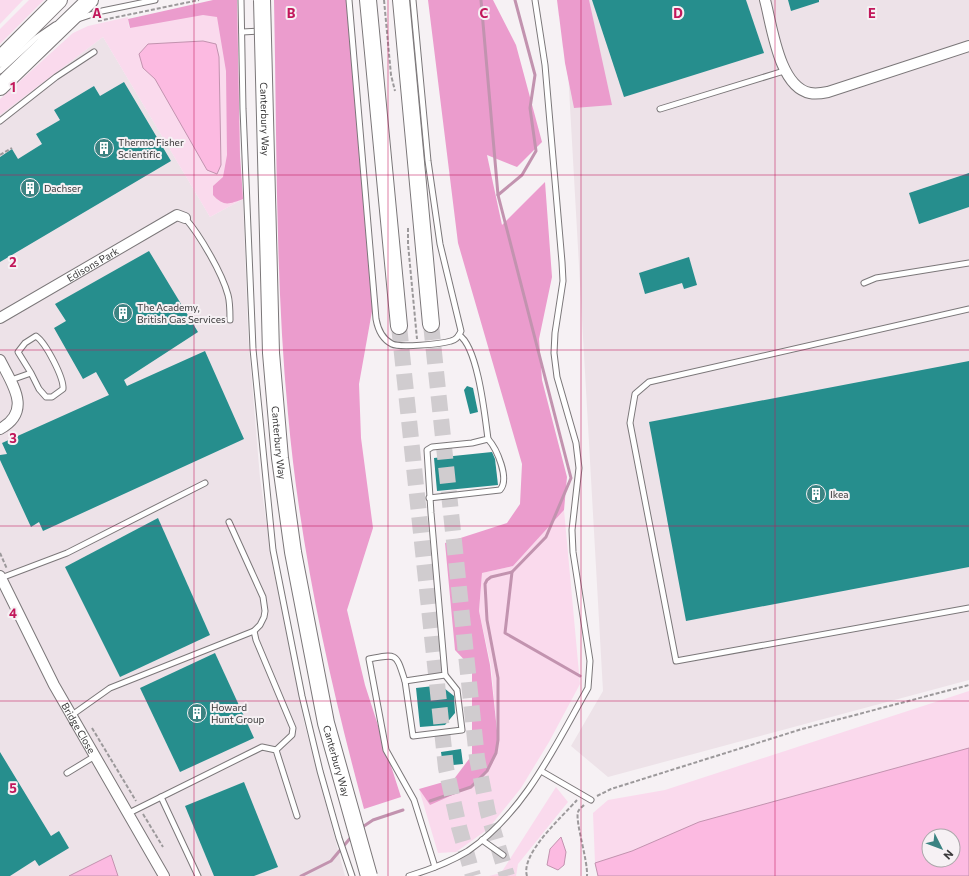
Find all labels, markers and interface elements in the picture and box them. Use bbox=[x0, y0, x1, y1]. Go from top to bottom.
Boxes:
text: A bbox=[92, 5, 102, 21]
text: B bbox=[287, 5, 296, 21]
text: C bbox=[480, 5, 489, 21]
text: D bbox=[673, 5, 683, 21]
text: E bbox=[868, 5, 876, 21]
text: 1 bbox=[10, 79, 16, 95]
street label: Canterbury Way bbox=[258, 82, 272, 156]
place label: Thermo Fisher Scientific bbox=[118, 136, 184, 160]
building icon: Thermo Fisher Scientific bbox=[93, 137, 115, 159]
building icon: Dachser bbox=[19, 177, 41, 199]
place label: Dachser bbox=[44, 182, 81, 194]
street label: Edisons Park bbox=[64, 244, 121, 284]
text: 2 bbox=[9, 254, 17, 270]
place label: The Academy, British Gas Services bbox=[137, 301, 226, 325]
building icon: The Academy, British Gas Services bbox=[112, 302, 134, 324]
street label: Canterbury Way bbox=[270, 405, 289, 480]
text: 3 bbox=[9, 430, 17, 446]
building icon: Ikea bbox=[805, 483, 827, 505]
place label: Ikea bbox=[830, 488, 849, 500]
text: 4 bbox=[9, 605, 17, 621]
street label: Bridge Close bbox=[59, 700, 98, 755]
place label: Howard Hunt Group bbox=[211, 701, 265, 725]
building icon: Howard Hunt Group bbox=[186, 702, 208, 724]
street label: Canterbury Way bbox=[321, 724, 352, 798]
text: 5 bbox=[9, 780, 17, 796]
north arrow bbox=[921, 828, 961, 868]
text: N bbox=[941, 848, 956, 862]

